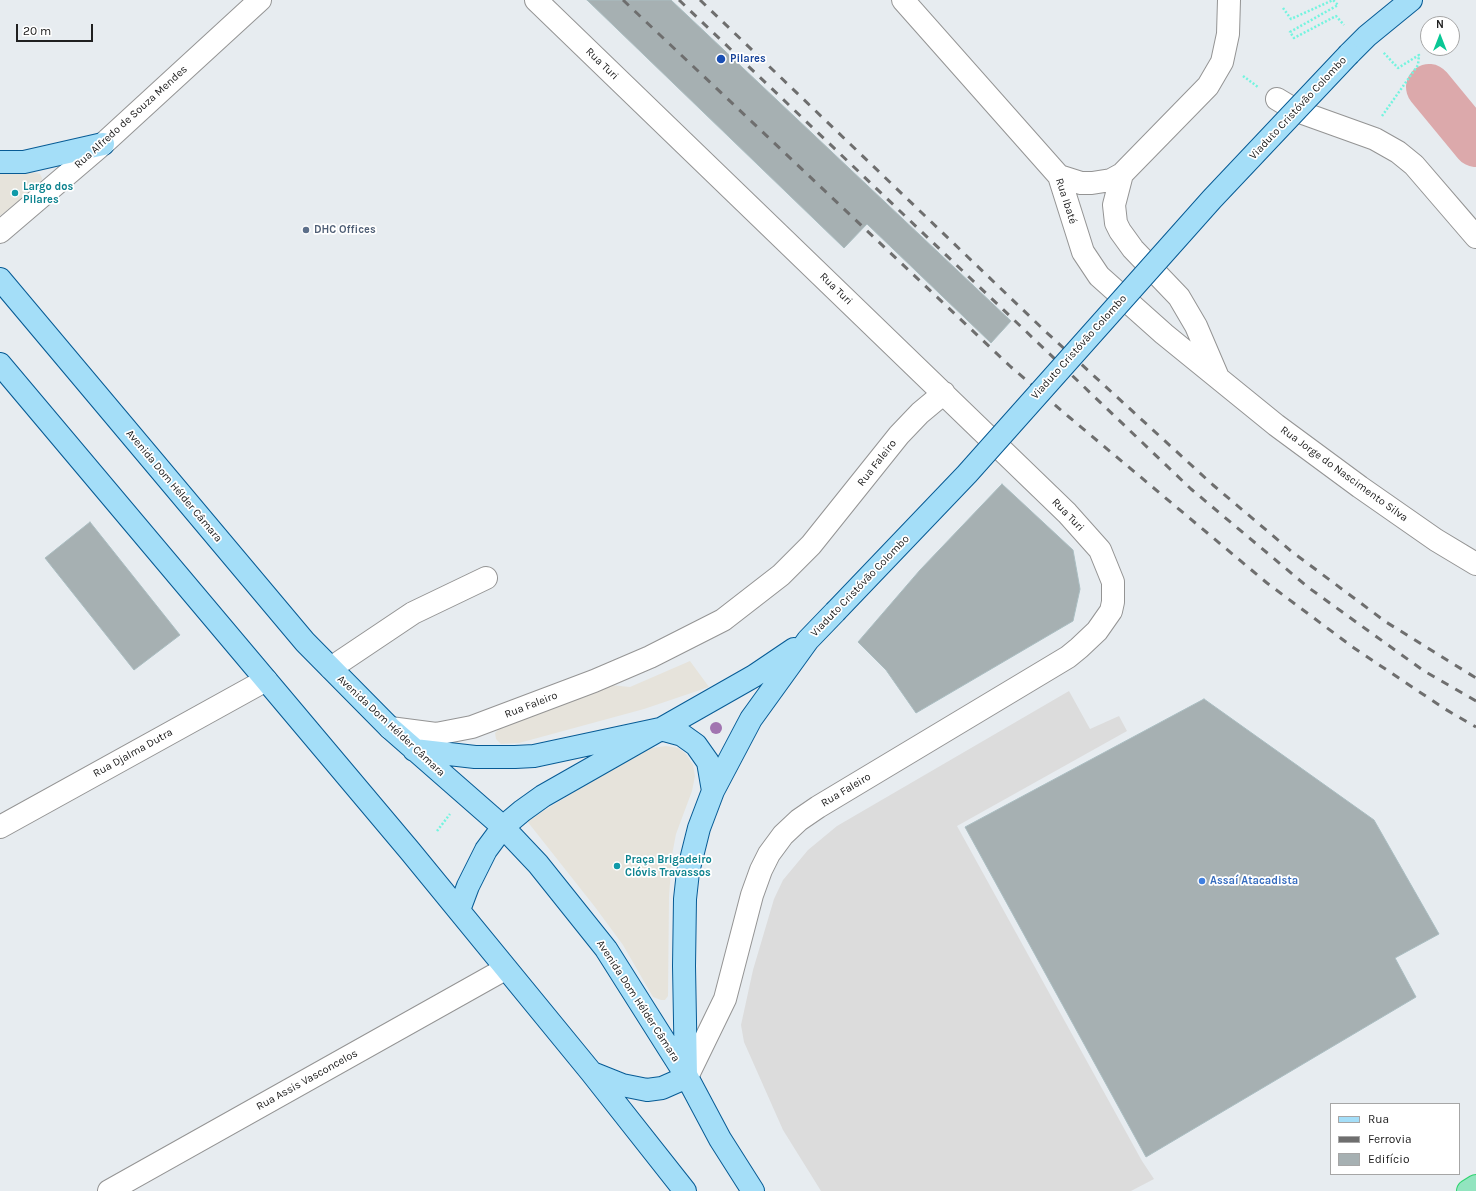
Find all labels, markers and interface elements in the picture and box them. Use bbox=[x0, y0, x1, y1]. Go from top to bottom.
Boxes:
scale bar bbox=[18, 16, 95, 42]
north arrow bbox=[1420, 16, 1460, 56]
text: N bbox=[1436, 18, 1444, 31]
text: 20 m bbox=[23, 24, 51, 38]
street label: Rua Turi bbox=[583, 45, 621, 83]
place label: Pilares bbox=[730, 52, 766, 66]
marker: Pilares bbox=[715, 53, 727, 65]
street label: Viaduto Cristóvão Colombo bbox=[1247, 54, 1349, 162]
street label: Rua Alfredo de Souza Mendes bbox=[72, 63, 190, 171]
street label: Rua Ibaté bbox=[1052, 176, 1080, 226]
place label: Largo dos Pilares bbox=[23, 180, 73, 206]
marker: Largo dos Pilares bbox=[10, 188, 20, 198]
place label: DHC Offices bbox=[314, 223, 376, 237]
marker: DHC Offices bbox=[301, 225, 311, 235]
street label: Rua Turi bbox=[817, 270, 855, 308]
street label: Viaduto Cristóvão Colombo bbox=[1029, 292, 1129, 402]
street label: Rua Jorge do Nascimento Silva bbox=[1278, 423, 1410, 525]
street label: Avenida Dom Hélder Câmara bbox=[123, 427, 225, 545]
street label: Rua Faleiro bbox=[855, 437, 899, 489]
street label: Rua Turi bbox=[1049, 496, 1087, 534]
street label: Viaduto Cristóvão Colombo bbox=[808, 532, 912, 640]
street label: Avenida Dom Hélder Câmara bbox=[334, 673, 448, 779]
street label: Rua Faleiro bbox=[503, 689, 559, 721]
street label: Rua Djalma Dutra bbox=[91, 726, 175, 780]
street label: Rua Faleiro bbox=[819, 770, 873, 810]
place label: Praça Brigadeiro Clóvis Travassos bbox=[625, 853, 712, 879]
marker: Praça Brigadeiro Clóvis Travassos bbox=[612, 861, 622, 871]
place label: Assaí Atacadista bbox=[1210, 874, 1298, 888]
marker: Assaí Atacadista bbox=[1197, 876, 1207, 886]
street label: Avenida Dom Hélder Câmara bbox=[594, 938, 682, 1064]
street label: Rua Assis Vasconcelos bbox=[254, 1047, 360, 1113]
legend bbox=[1330, 1103, 1460, 1175]
text: Rua bbox=[1368, 1112, 1389, 1126]
text: Ferrovia bbox=[1368, 1132, 1412, 1146]
text: Edifício bbox=[1368, 1152, 1409, 1166]

